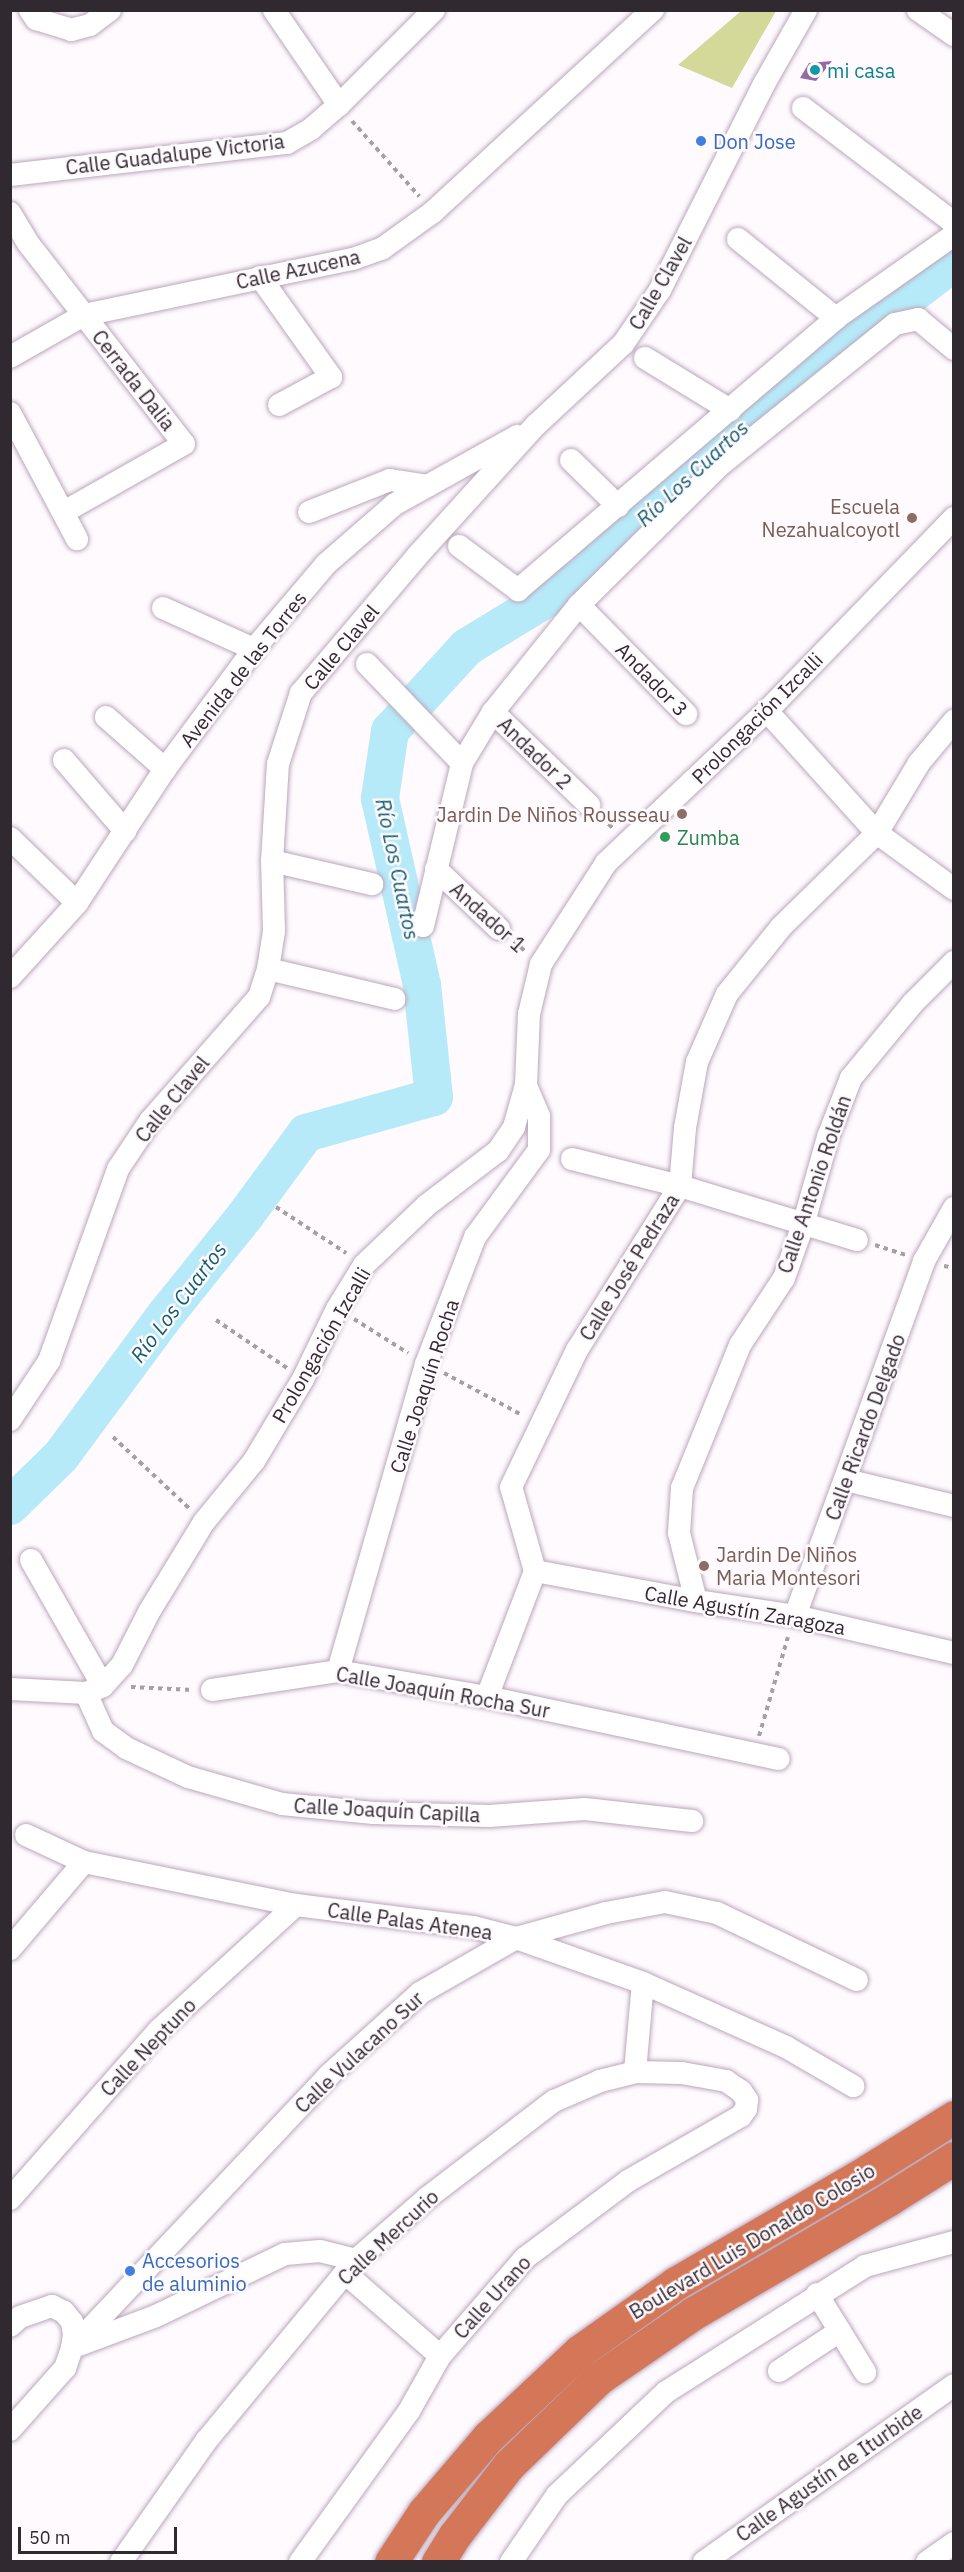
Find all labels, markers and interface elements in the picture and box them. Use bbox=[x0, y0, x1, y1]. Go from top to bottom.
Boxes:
place label: mi casa bbox=[827, 58, 895, 82]
marker: mi casa bbox=[808, 63, 822, 77]
street label: Calle Guadalupe Victoria bbox=[64, 129, 286, 179]
place label: Don Jose bbox=[713, 129, 796, 153]
marker: Don Jose bbox=[694, 134, 708, 148]
street label: Calle Clavel bbox=[624, 232, 696, 334]
street label: Calle Azucena bbox=[234, 244, 362, 294]
street label: Cerrada Dalia bbox=[87, 325, 181, 435]
water label: Río Los Cuartos bbox=[631, 415, 753, 531]
place label: Escuela Nezahualcoyotl bbox=[762, 494, 900, 541]
marker: Escuela Nezahualcoyotl bbox=[905, 511, 919, 525]
street label: Avenida de las Torres bbox=[175, 586, 311, 752]
street label: Calle Clavel bbox=[298, 599, 384, 695]
street label: Andador 3 bbox=[611, 637, 693, 721]
street label: Prolongación Izcalli bbox=[686, 647, 828, 789]
street label: Andador 2 bbox=[493, 712, 577, 794]
water label: Río Los Cuartos bbox=[371, 796, 425, 942]
place label: Jardin De Niños Rousseau bbox=[437, 802, 670, 826]
marker: Jardin De Niños Rousseau bbox=[675, 807, 689, 821]
place label: Zumba bbox=[677, 825, 740, 849]
marker: Zumba bbox=[658, 830, 672, 844]
street label: Andador 1 bbox=[445, 877, 531, 957]
street label: Calle Clavel bbox=[130, 1051, 214, 1147]
street label: Calle Antonio Roldán bbox=[772, 1092, 856, 1276]
street label: Calle José Pedraza bbox=[574, 1189, 684, 1345]
water label: Río Los Cuartos bbox=[125, 1237, 231, 1367]
street label: Prolongación Izcalli bbox=[267, 1263, 375, 1427]
street label: Calle Joaquín Rocha bbox=[385, 1296, 463, 1476]
street label: Calle Ricardo Delgado bbox=[820, 1330, 910, 1524]
place label: Jardin De Niños Maria Montesori bbox=[716, 1542, 861, 1589]
marker: Jardin De Niños Maria Montesori bbox=[697, 1559, 711, 1573]
street label: Calle Agustín Zaragoza bbox=[643, 1580, 847, 1640]
street label: Calle Joaquín Rocha Sur bbox=[334, 1661, 552, 1723]
street label: Calle Joaquín Capilla bbox=[293, 1793, 481, 1827]
street label: Calle Palas Atenea bbox=[326, 1898, 494, 1944]
street label: Calle Vulacano Sur bbox=[290, 1986, 428, 2118]
street label: Calle Neptuno bbox=[95, 1993, 201, 2101]
street label: Boulevard Luis Donaldo Colosio bbox=[625, 2158, 879, 2324]
street label: Calle Mercurio bbox=[333, 2184, 443, 2290]
place label: Accesorios de aluminio bbox=[142, 2248, 247, 2295]
street label: Calle Urano bbox=[448, 2250, 536, 2344]
marker: Accesorios de aluminio bbox=[123, 2264, 137, 2278]
street label: Calle Agustín de Iturbide bbox=[731, 2399, 927, 2547]
scale bar bbox=[21, 2515, 180, 2553]
text: 50 m bbox=[29, 2526, 71, 2549]

